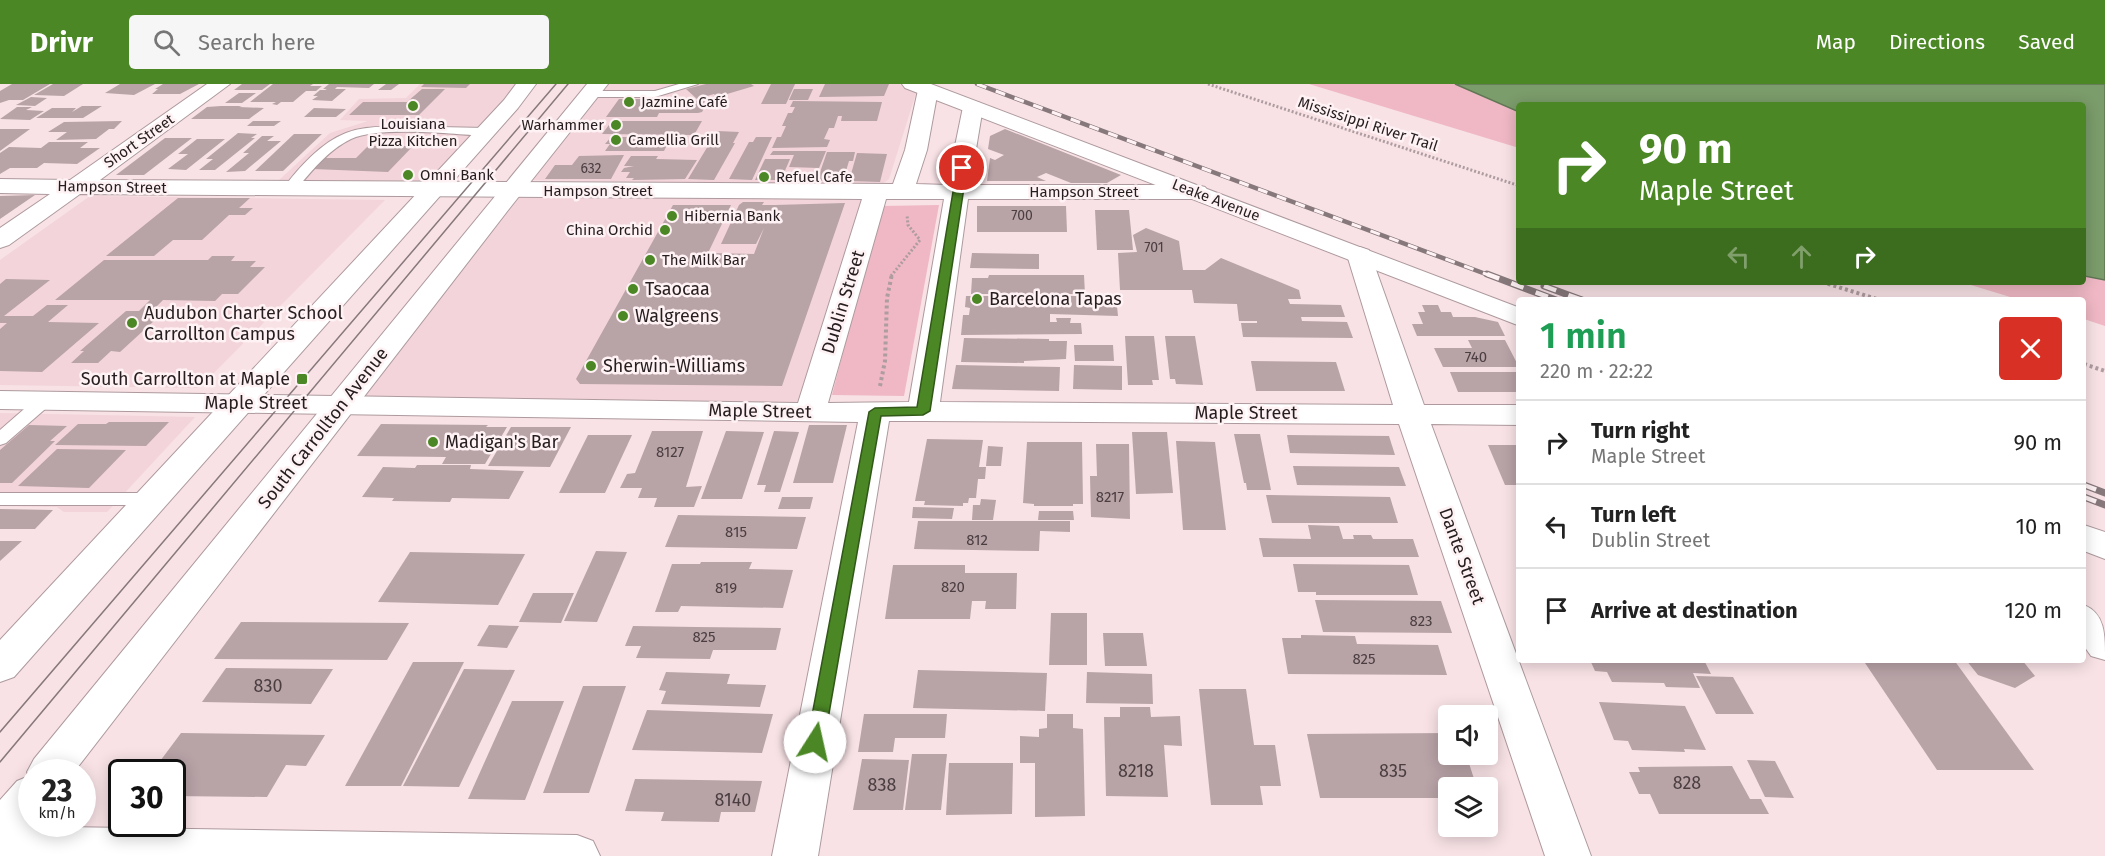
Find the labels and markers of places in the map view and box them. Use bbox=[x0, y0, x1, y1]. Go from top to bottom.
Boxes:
place label: Jazmine Café bbox=[641, 93, 728, 111]
marker: Jazmine Café bbox=[622, 95, 636, 109]
marker: Louisiana Pizza Kitchen bbox=[406, 99, 420, 113]
place label: Louisiana Pizza Kitchen bbox=[368, 115, 458, 150]
place label: Warhammer bbox=[521, 116, 604, 134]
marker: Warhammer bbox=[609, 118, 623, 132]
place label: Camellia Grill bbox=[628, 131, 719, 149]
marker: Camellia Grill bbox=[609, 133, 623, 147]
pin bbox=[936, 142, 987, 193]
place label: Omni Bank bbox=[420, 166, 494, 184]
marker: Omni Bank bbox=[401, 168, 415, 182]
place label: Refuel Cafe bbox=[776, 168, 853, 186]
marker: Refuel Cafe bbox=[757, 170, 771, 184]
place label: Hibernia Bank bbox=[684, 207, 781, 225]
marker: Hibernia Bank bbox=[665, 209, 679, 223]
place label: China Orchid bbox=[566, 221, 653, 239]
marker: China Orchid bbox=[658, 223, 672, 237]
place label: The Milk Bar bbox=[662, 251, 746, 269]
marker: The Milk Bar bbox=[643, 253, 657, 267]
place label: Tsaocaa bbox=[645, 278, 710, 300]
marker: Tsaocaa bbox=[626, 282, 640, 296]
place label: Barcelona Tapas bbox=[989, 288, 1122, 310]
marker: Barcelona Tapas bbox=[970, 292, 984, 306]
place label: Audubon Charter School Carrollton Campus bbox=[144, 302, 343, 345]
place label: Walgreens bbox=[635, 305, 719, 327]
marker: Walgreens bbox=[616, 309, 630, 323]
marker: Audubon Charter School Carrollton Campus bbox=[125, 316, 139, 330]
place label: Sherwin-Williams bbox=[603, 355, 745, 377]
marker: Sherwin-Williams bbox=[584, 359, 598, 373]
place label: South Carrollton at Maple bbox=[81, 368, 290, 390]
marker: South Carrollton at Maple bbox=[295, 372, 309, 386]
place label: Madigan's Bar bbox=[445, 431, 558, 453]
marker: Madigan's Bar bbox=[426, 435, 440, 449]

